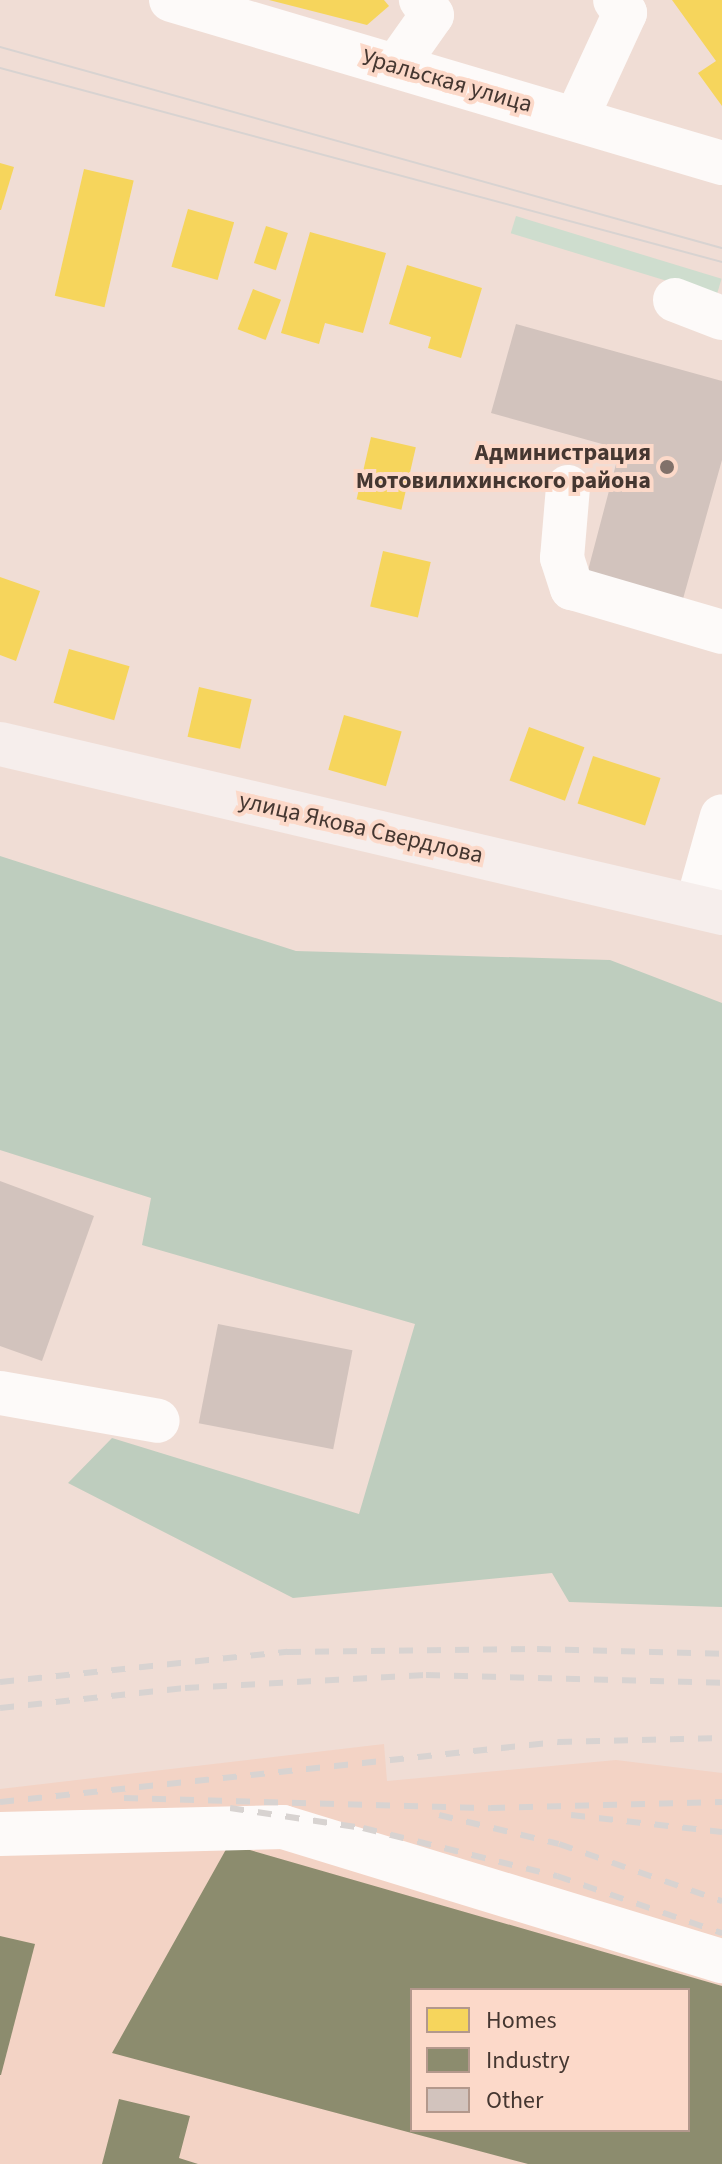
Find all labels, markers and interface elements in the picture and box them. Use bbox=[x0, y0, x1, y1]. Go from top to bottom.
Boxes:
street label: Уральская улица bbox=[358, 43, 536, 119]
place label: Администрация Мотовилихинского района bbox=[356, 439, 651, 495]
marker: Администрация Мотовилихинского района bbox=[658, 458, 676, 476]
street label: улица Якова Свердлова bbox=[236, 786, 486, 870]
legend bbox=[410, 1988, 690, 2132]
text: Homes bbox=[486, 2003, 557, 2038]
text: Industry bbox=[486, 2043, 570, 2078]
text: Other bbox=[486, 2083, 543, 2118]

